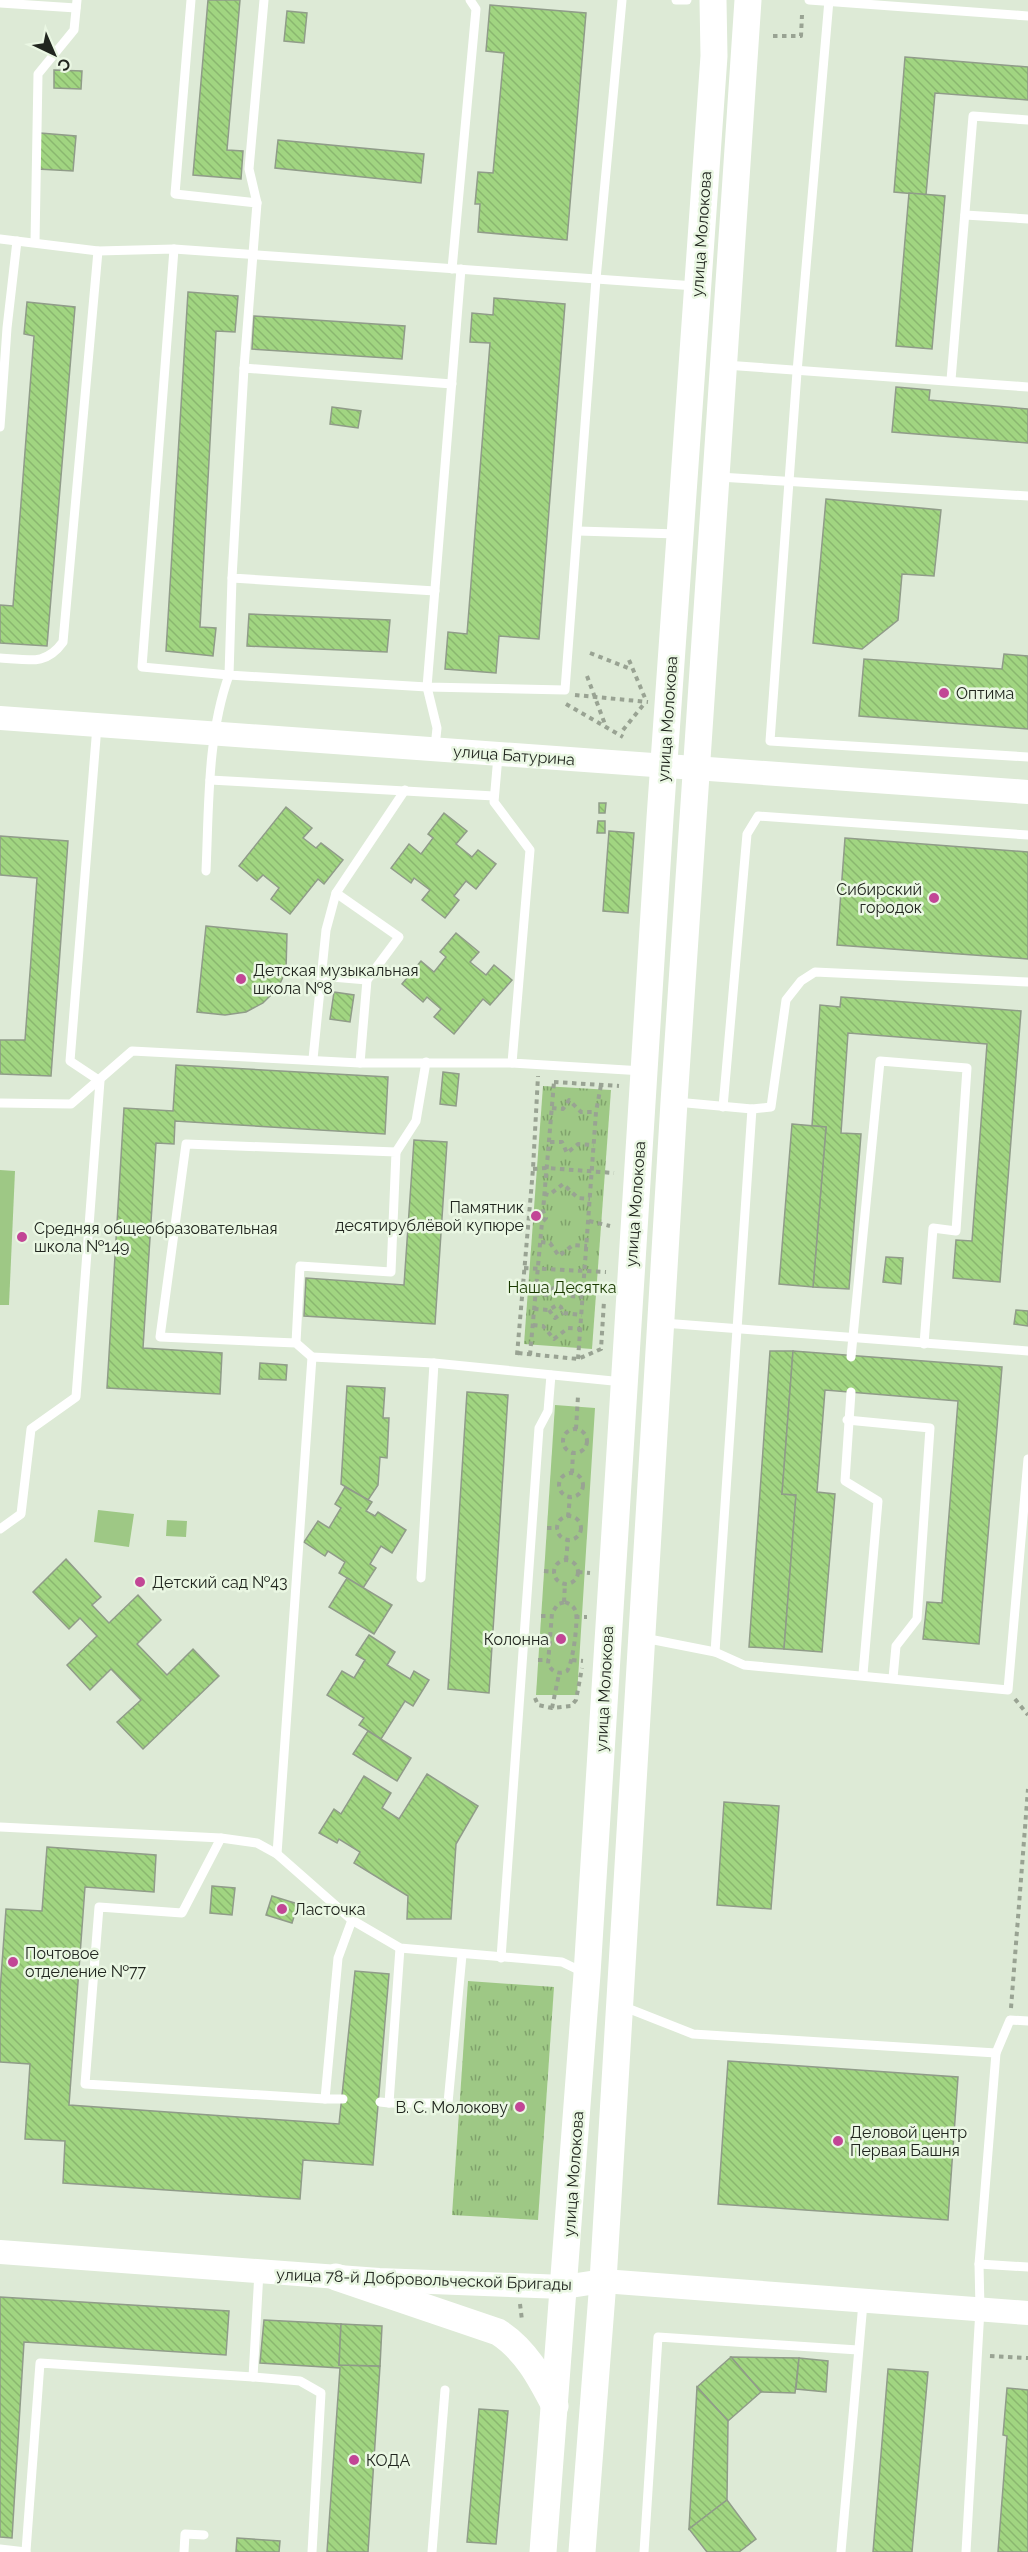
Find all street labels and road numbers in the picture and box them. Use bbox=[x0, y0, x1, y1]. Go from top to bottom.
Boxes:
street label: улица Молокова bbox=[688, 170, 715, 298]
street label: улица Молокова bbox=[654, 655, 681, 783]
street label: улица Батурина bbox=[452, 742, 576, 769]
street label: улица Молокова bbox=[622, 1140, 649, 1268]
street label: улица Молокова bbox=[592, 1626, 617, 1752]
street label: улица Молокова bbox=[560, 2110, 587, 2238]
street label: улица 78-й Добровольческой Бригады bbox=[276, 2265, 572, 2294]

